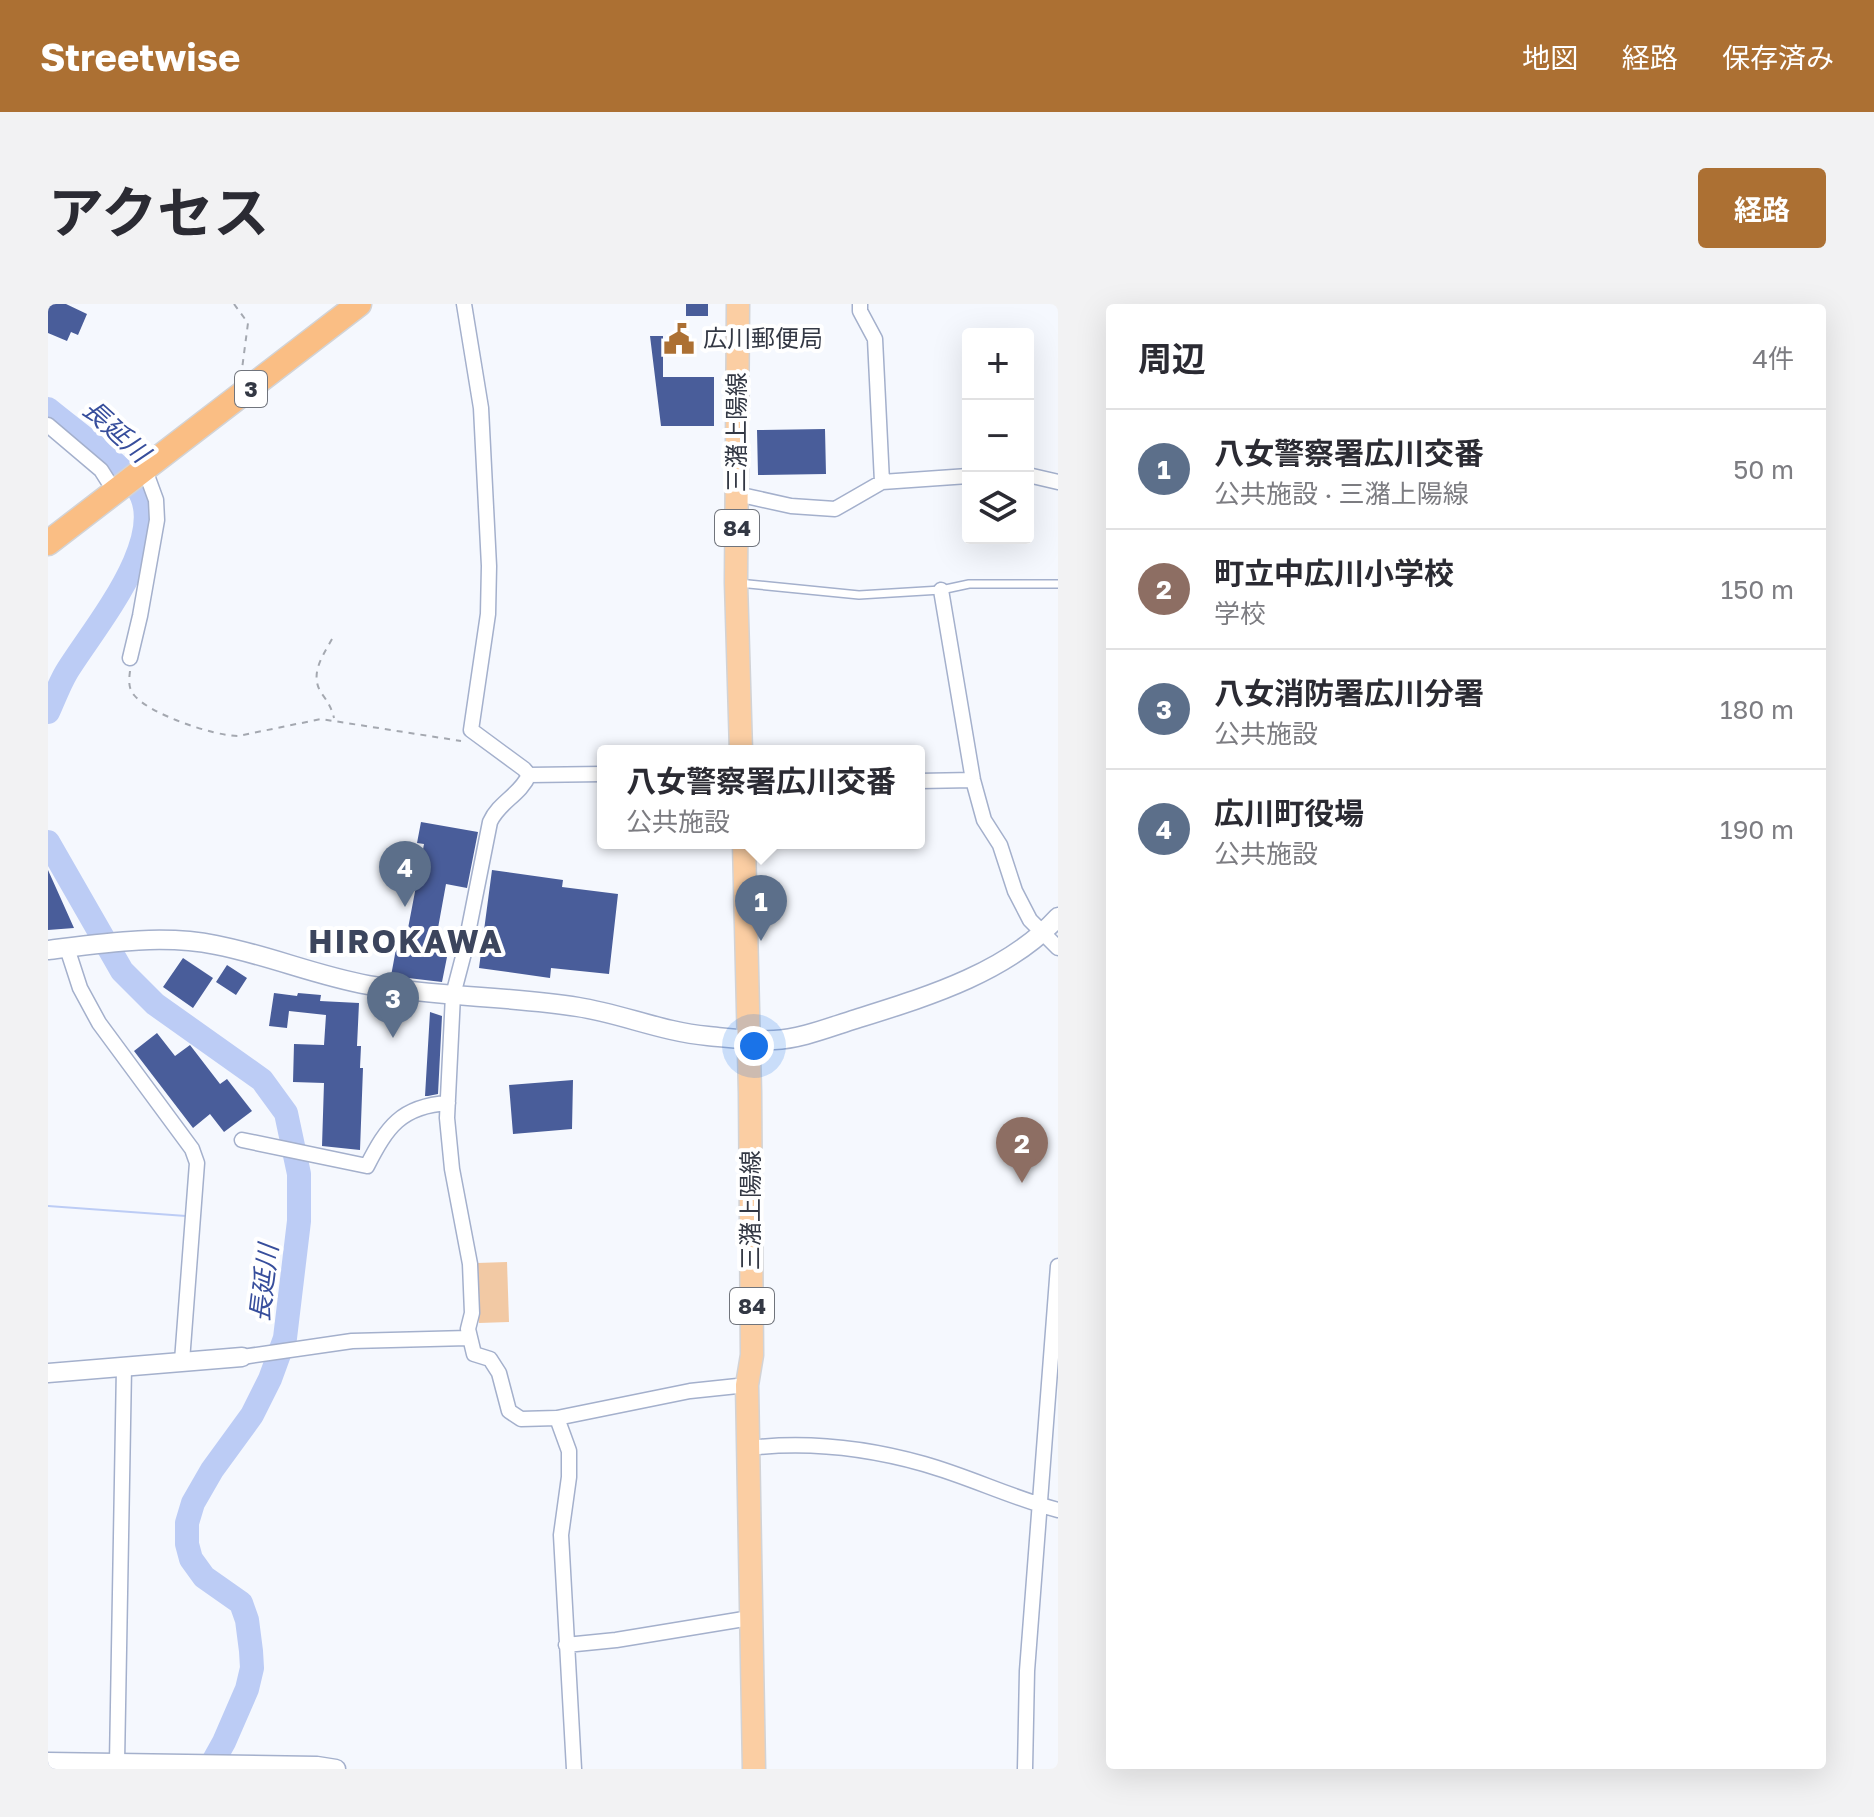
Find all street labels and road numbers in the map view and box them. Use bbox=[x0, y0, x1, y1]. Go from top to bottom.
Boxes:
road number: 3 bbox=[235, 371, 267, 407]
street label: 三潴上陽線 bbox=[721, 372, 750, 492]
road number: 84 bbox=[715, 510, 759, 546]
street label: 三潴上陽線 bbox=[735, 1150, 764, 1270]
road number: 84 bbox=[730, 1288, 774, 1324]

